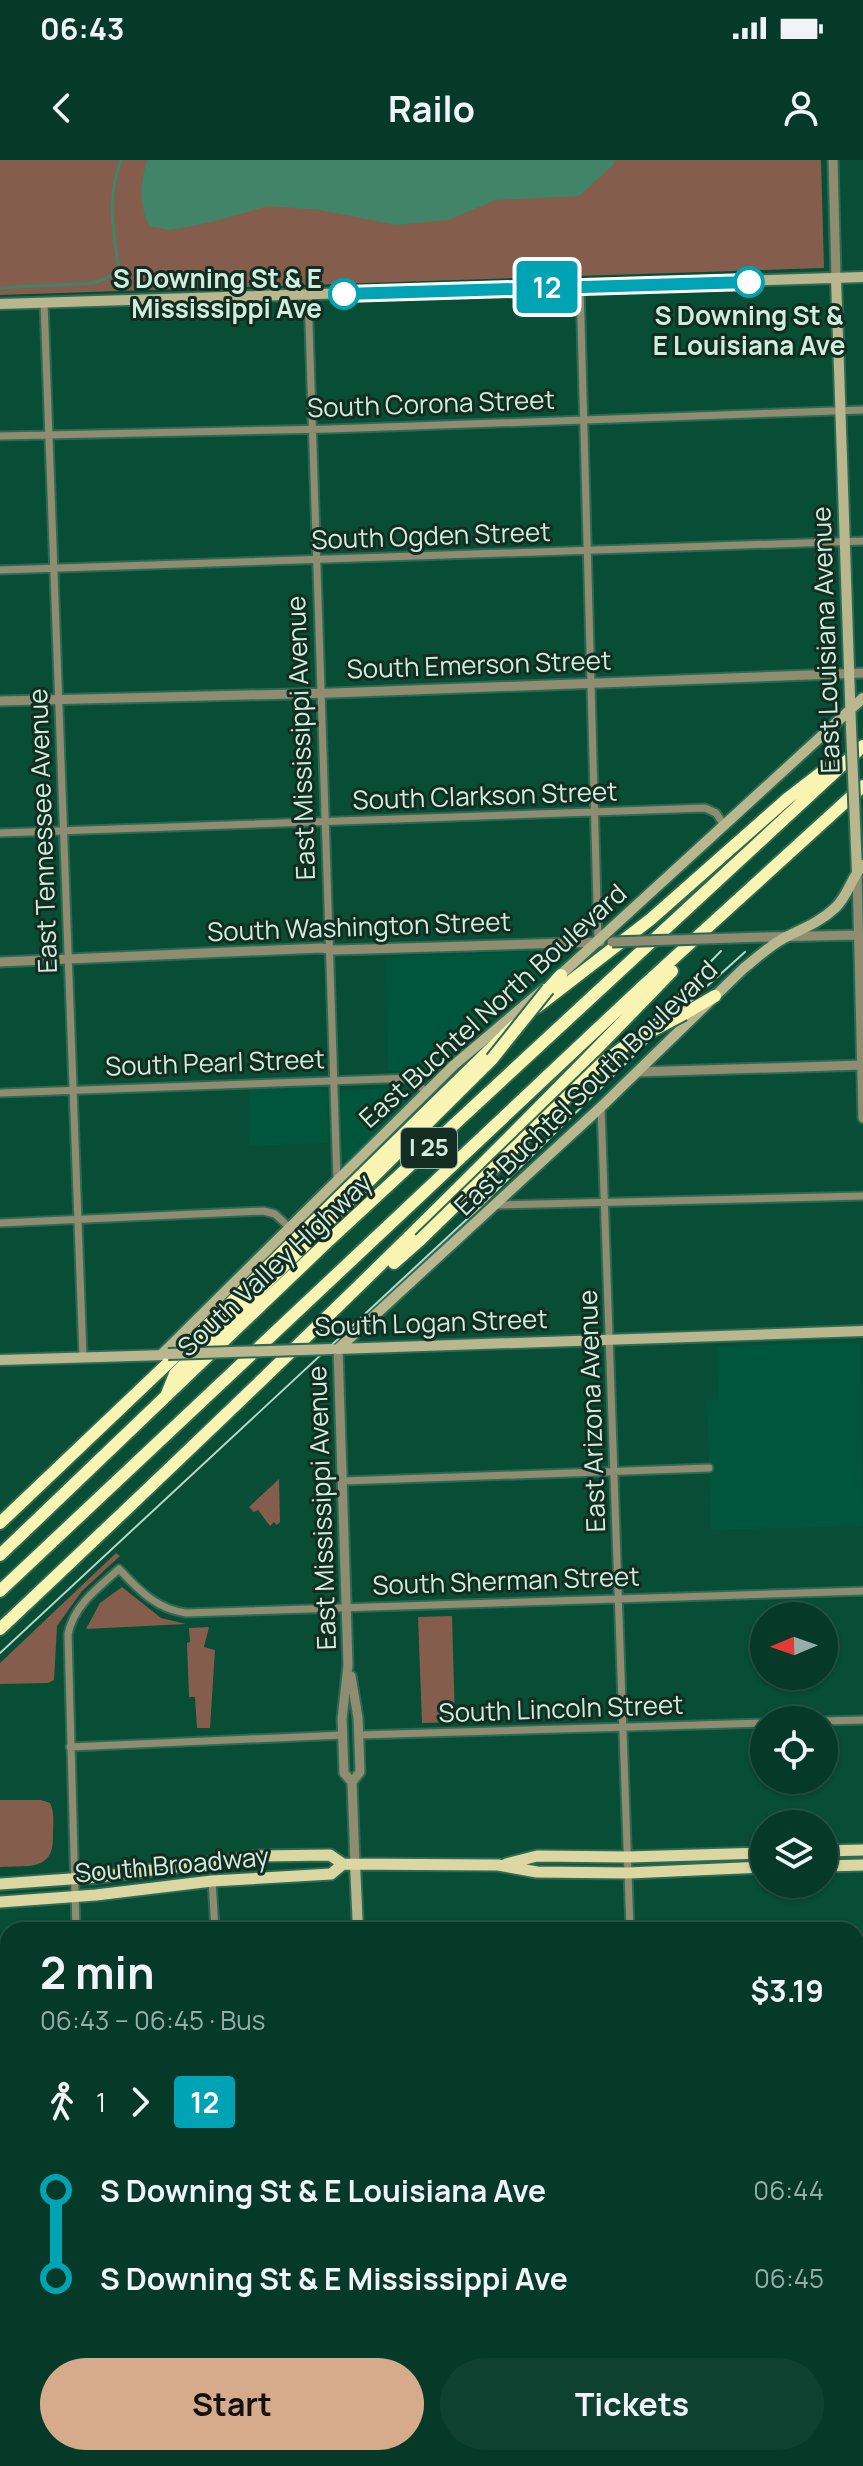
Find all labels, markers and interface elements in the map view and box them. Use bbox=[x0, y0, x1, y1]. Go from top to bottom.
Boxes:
text: 06:43 bbox=[40, 8, 124, 49]
text: Railo bbox=[388, 84, 475, 133]
icon: back bbox=[40, 86, 84, 130]
icon: person bbox=[779, 86, 823, 130]
place label: S Downing St & E Mississippi Ave bbox=[113, 260, 322, 326]
line badge: 12 bbox=[511, 261, 583, 313]
marker: S Downing St & E Louisiana Ave bbox=[734, 267, 764, 297]
text: 12 bbox=[533, 268, 561, 306]
marker: S Downing St & E Mississippi Ave bbox=[329, 279, 359, 309]
place label: S Downing St & E Louisiana Ave bbox=[653, 297, 845, 363]
street label: South Corona Street bbox=[306, 381, 555, 425]
street label: East Louisiana Avenue bbox=[802, 506, 848, 774]
street label: South Ogden Street bbox=[311, 513, 551, 557]
street label: East Mississippi Avenue bbox=[277, 595, 323, 881]
street label: South Emerson Street bbox=[346, 641, 612, 687]
street label: East Tennessee Avenue bbox=[19, 688, 65, 974]
street label: South Clarkson Street bbox=[352, 772, 618, 818]
street label: East Buchtel North Boulevard bbox=[351, 875, 634, 1135]
street label: South Washington Street bbox=[207, 903, 511, 949]
street label: East Buchtel South Boulevard bbox=[446, 952, 725, 1223]
street label: South Pearl Street bbox=[104, 1040, 325, 1084]
road number: I 25 bbox=[401, 1128, 457, 1168]
street label: South Valley Highway bbox=[169, 1164, 380, 1364]
street label: East Arizona Avenue bbox=[569, 1289, 613, 1533]
street label: South Logan Street bbox=[314, 1300, 548, 1344]
street label: East Mississippi Avenue bbox=[298, 1365, 344, 1651]
street label: South Sherman Street bbox=[372, 1557, 640, 1603]
north arrow bbox=[750, 1602, 838, 1690]
map controls bbox=[750, 1602, 838, 1898]
street label: South Lincoln Street bbox=[438, 1686, 684, 1730]
button: locate bbox=[750, 1706, 838, 1794]
button: layers bbox=[750, 1810, 838, 1898]
street label: South Broadway bbox=[73, 1838, 271, 1890]
text: 2 min bbox=[40, 1942, 154, 2002]
text: $3.19 bbox=[750, 1970, 824, 2011]
text: 06:43 – 06:45 · Bus bbox=[40, 2002, 265, 2038]
icon: walk bbox=[40, 2080, 84, 2124]
icon: forward bbox=[118, 2080, 162, 2124]
text: 12 bbox=[190, 2083, 219, 2121]
text: 1 bbox=[96, 2084, 106, 2120]
text: S Downing St & E Louisiana Ave bbox=[100, 2170, 546, 2211]
text: 06:44 bbox=[753, 2172, 824, 2208]
text: S Downing St & E Mississippi Ave bbox=[100, 2258, 568, 2299]
text: 06:45 bbox=[754, 2260, 824, 2296]
button: Start bbox=[40, 2358, 424, 2450]
button: Tickets bbox=[440, 2358, 824, 2450]

